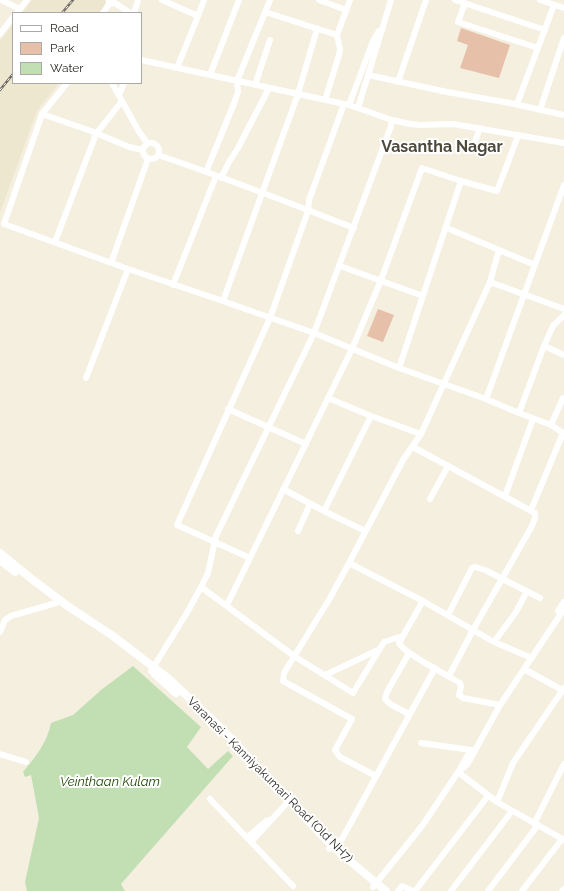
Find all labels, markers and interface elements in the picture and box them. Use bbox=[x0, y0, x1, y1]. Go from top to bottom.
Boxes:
legend bbox=[12, 12, 142, 84]
text: Road bbox=[50, 21, 79, 35]
text: Park bbox=[50, 41, 75, 55]
text: Water bbox=[50, 61, 84, 75]
district label: Vasantha Nagar bbox=[381, 137, 503, 157]
street label: Varanasi - Kanniyakumari Road (Old NH7) bbox=[184, 694, 356, 866]
water label: Veinthaan Kulam bbox=[60, 774, 160, 790]

